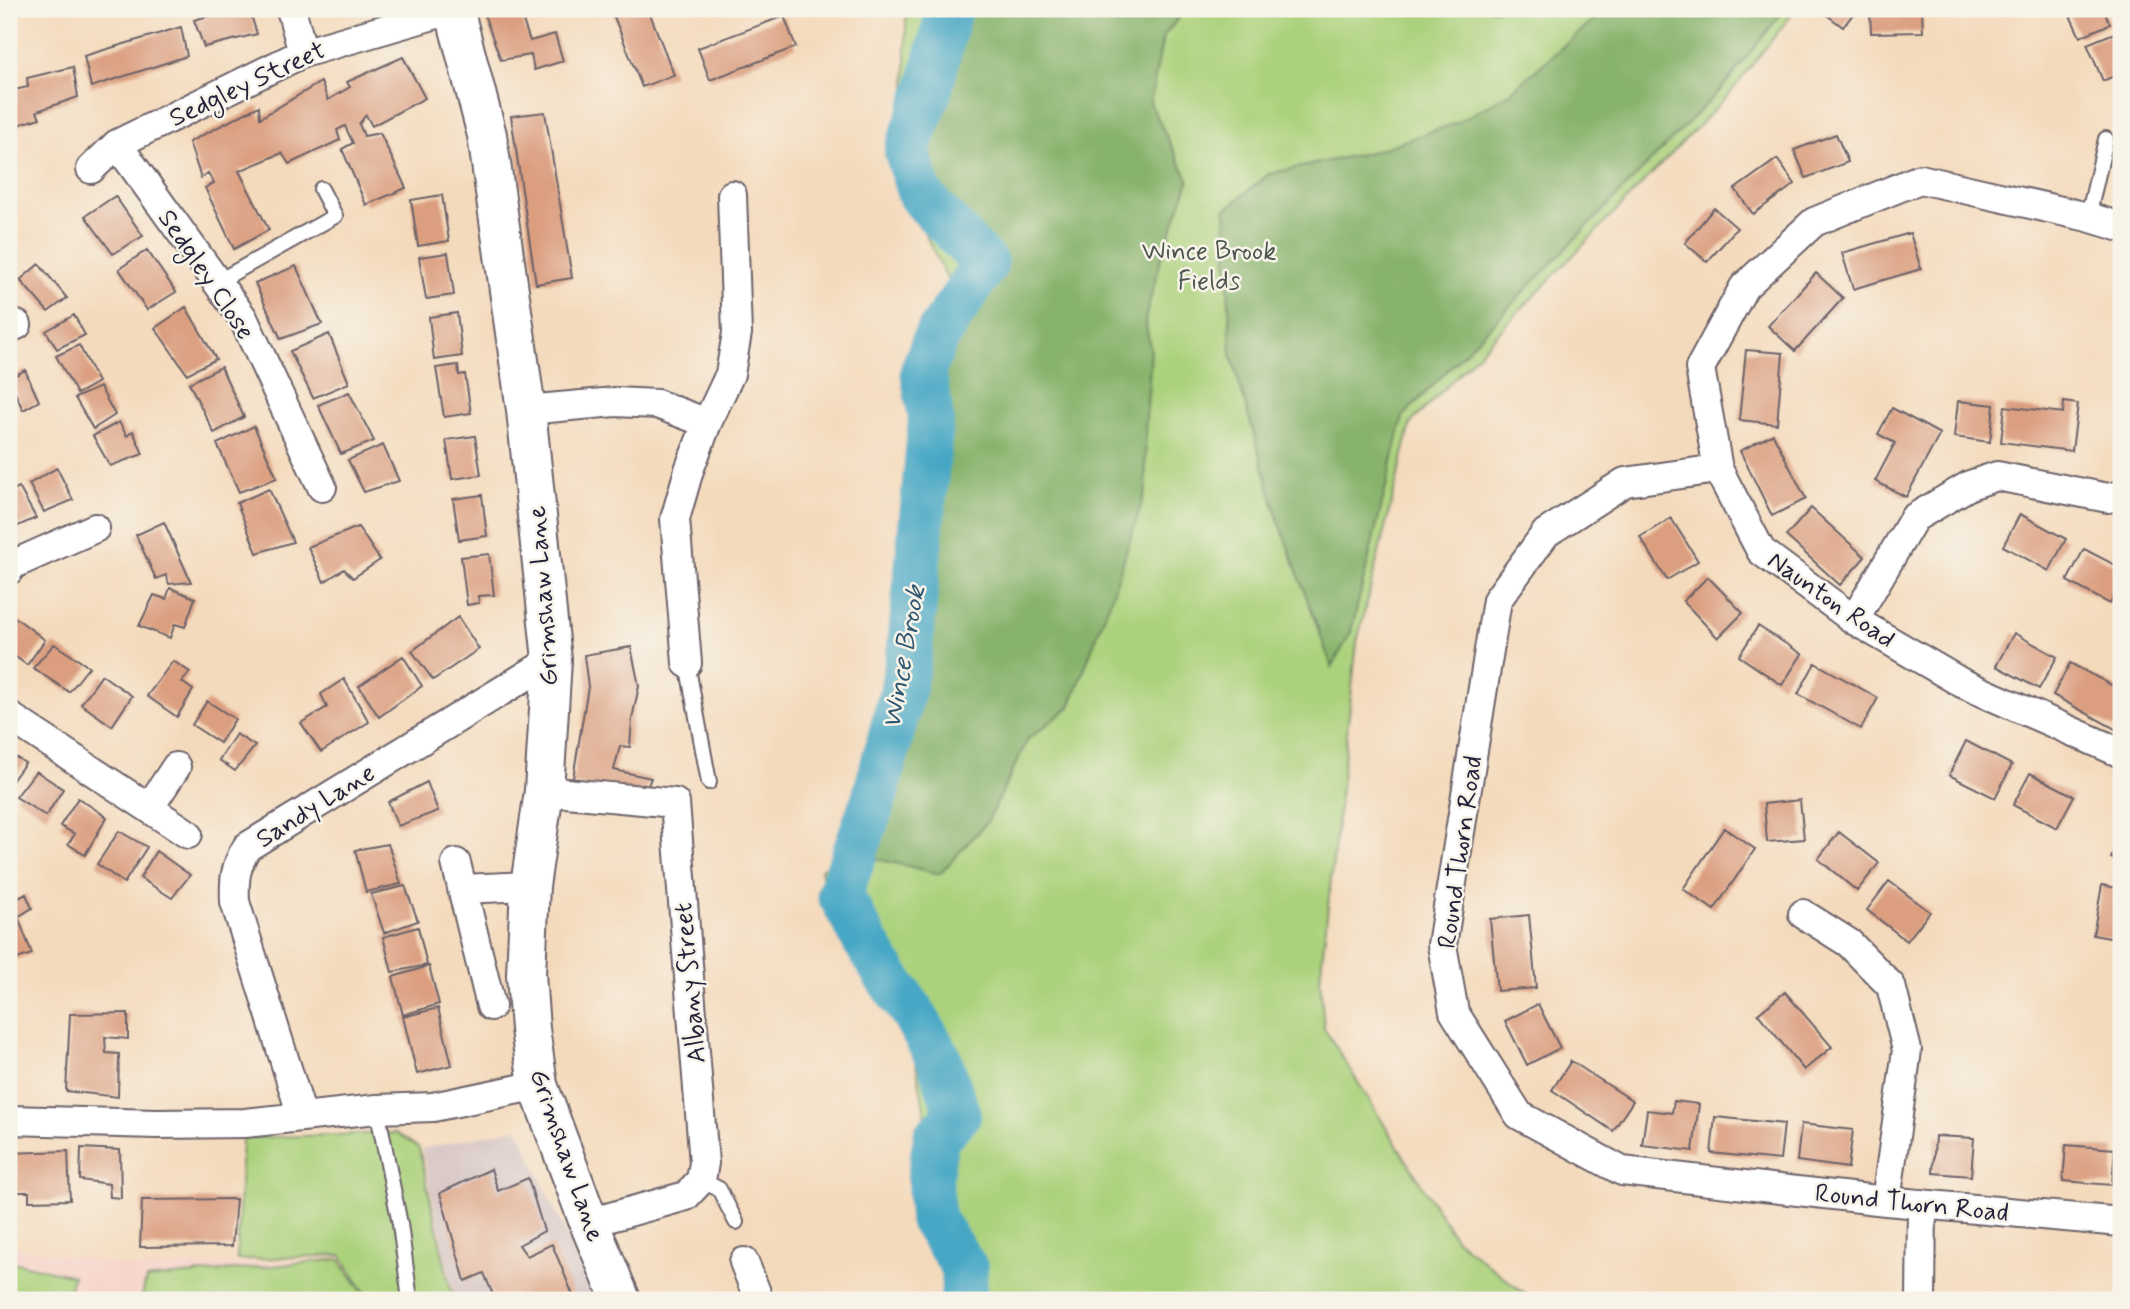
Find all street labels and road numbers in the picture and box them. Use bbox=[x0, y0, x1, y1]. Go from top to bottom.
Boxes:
street label: Sedgley Street bbox=[164, 34, 332, 138]
street label: Sedgley Close bbox=[147, 203, 262, 348]
street label: Grimshaw Lane bbox=[521, 504, 567, 687]
street label: Naunton Road bbox=[1760, 544, 1901, 657]
street label: Round Thorn Road bbox=[1431, 754, 1491, 951]
street label: Sandy Lane bbox=[250, 757, 382, 857]
street label: Albany Street bbox=[667, 901, 715, 1064]
street label: Grimshaw Lane bbox=[521, 1065, 612, 1247]
street label: Round Thorn Road bbox=[1813, 1177, 2010, 1231]

